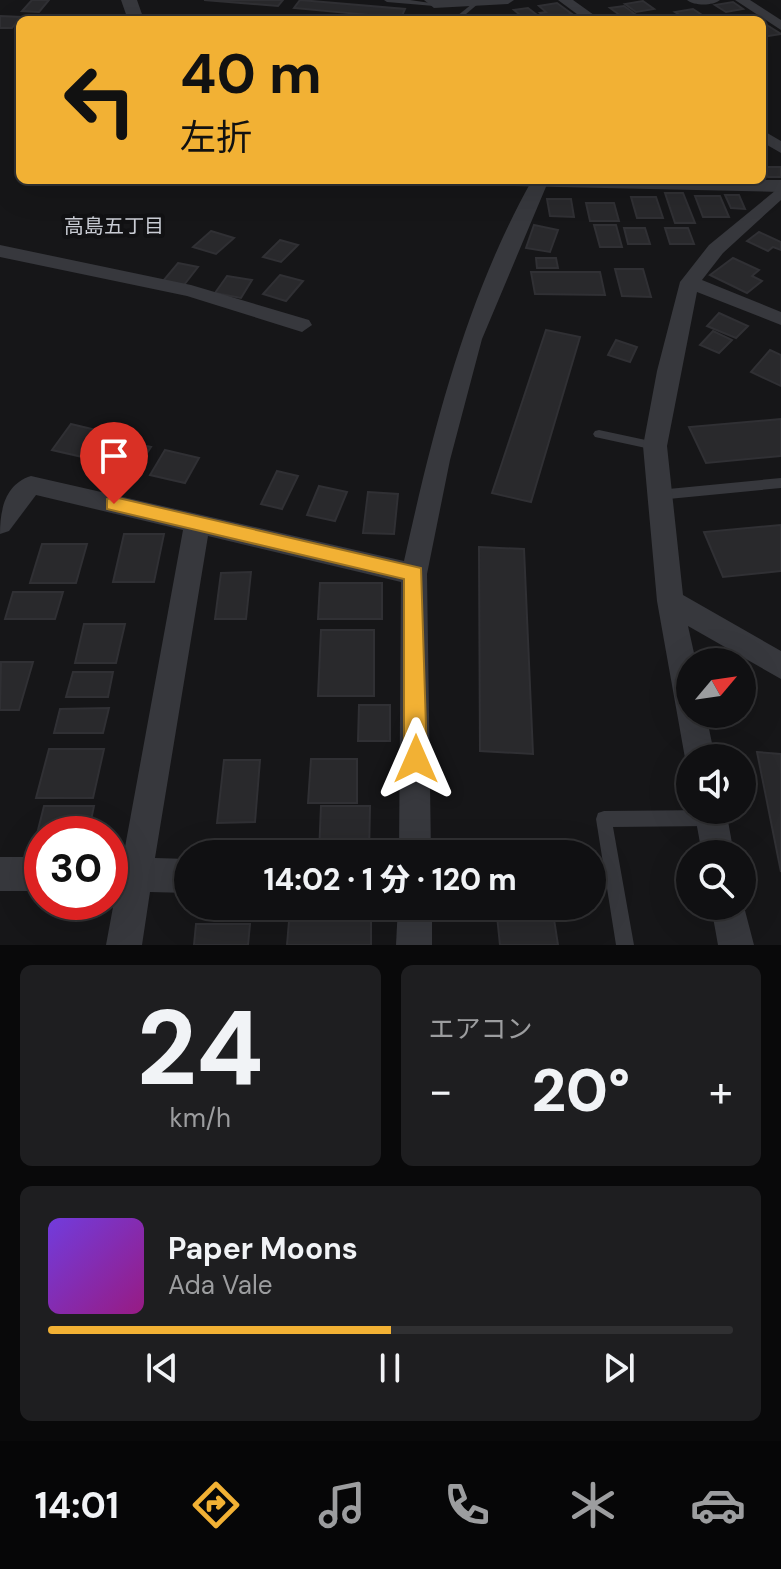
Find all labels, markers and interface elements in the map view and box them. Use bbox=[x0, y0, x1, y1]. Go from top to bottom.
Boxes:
text: 40 m bbox=[180, 37, 322, 110]
icon: left bbox=[48, 48, 152, 152]
text: 左折 bbox=[180, 114, 252, 161]
district label: 高島五丁目 bbox=[64, 213, 164, 239]
pin bbox=[80, 422, 148, 504]
icon: arrive bbox=[92, 434, 136, 478]
north arrow bbox=[676, 648, 756, 728]
map controls bbox=[676, 648, 756, 920]
position arrow bbox=[374, 717, 458, 801]
button: sound bbox=[676, 744, 756, 824]
speed limit sign: 30 bbox=[24, 816, 128, 920]
button: search bbox=[676, 840, 756, 920]
text: 14:02 · 1 分 · 120 m bbox=[263, 860, 517, 899]
text: 24 bbox=[137, 981, 264, 1116]
text: エアコン bbox=[429, 1012, 533, 1046]
text: 20° bbox=[531, 1051, 630, 1130]
text: − bbox=[429, 1062, 453, 1120]
text: + bbox=[709, 1062, 733, 1120]
text: km/h bbox=[170, 1101, 231, 1135]
text: Paper Moons bbox=[168, 1229, 358, 1268]
text: Ada Vale bbox=[168, 1268, 273, 1302]
icon: previous bbox=[140, 1346, 184, 1390]
icon: pause bbox=[368, 1346, 412, 1390]
icon: next bbox=[597, 1346, 641, 1390]
icon: directions bbox=[188, 1477, 244, 1533]
icon: music bbox=[314, 1477, 370, 1533]
icon: phone bbox=[439, 1477, 495, 1533]
icon: climate bbox=[565, 1477, 621, 1533]
icon: car bbox=[690, 1477, 746, 1533]
text: 14:01 bbox=[35, 1482, 119, 1529]

